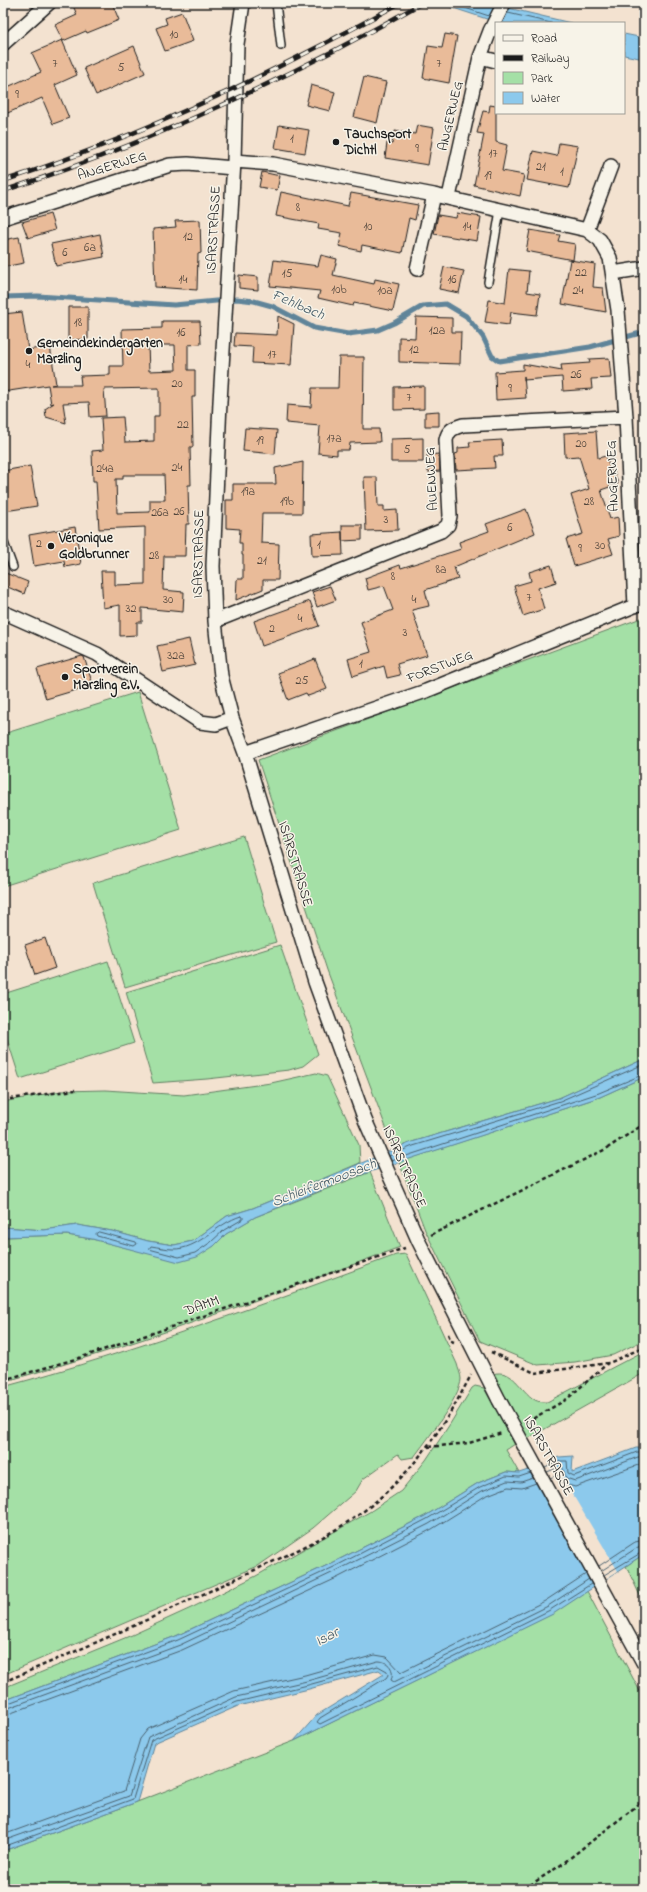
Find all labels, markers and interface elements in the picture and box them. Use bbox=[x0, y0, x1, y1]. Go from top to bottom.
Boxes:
legend bbox=[495, 22, 625, 114]
house number: 10 bbox=[169, 26, 179, 44]
text: Road bbox=[531, 30, 557, 48]
text: Railway bbox=[531, 50, 570, 69]
house number: 7 bbox=[53, 55, 58, 73]
house number: 7 bbox=[437, 55, 442, 73]
house number: 5 bbox=[118, 59, 125, 77]
text: Park bbox=[531, 70, 553, 88]
street label: ANGERWEG bbox=[433, 79, 469, 153]
house number: 9 bbox=[15, 86, 19, 104]
text: Water bbox=[531, 90, 560, 108]
place label: Tauchsport Dichtl bbox=[343, 124, 412, 161]
house number: 1 bbox=[290, 130, 294, 148]
marker: Tauchsport Dichtl bbox=[331, 137, 341, 147]
house number: 9 bbox=[415, 140, 419, 158]
street label: ANGERWEG bbox=[75, 145, 149, 186]
house number: 17 bbox=[489, 145, 497, 163]
house number: 21 bbox=[536, 158, 546, 176]
house number: 1 bbox=[560, 163, 564, 181]
house number: 19 bbox=[484, 167, 492, 185]
street label: ISARSTRASSE bbox=[201, 185, 227, 275]
house number: 8 bbox=[296, 199, 301, 217]
house number: 10 bbox=[363, 218, 373, 236]
house number: 14 bbox=[463, 218, 471, 236]
house number: 12 bbox=[183, 228, 193, 246]
house number: 6a bbox=[84, 239, 96, 257]
house number: 6 bbox=[62, 244, 68, 262]
house number: 22 bbox=[575, 264, 587, 282]
house number: 15 bbox=[282, 265, 292, 283]
house number: 14 bbox=[179, 271, 187, 289]
house number: 16 bbox=[447, 271, 457, 289]
house number: 10b bbox=[331, 281, 347, 299]
house number: 10a bbox=[377, 282, 393, 300]
house number: 24 bbox=[573, 282, 584, 300]
water label: Fehlbach bbox=[268, 284, 329, 326]
house number: 18 bbox=[74, 314, 83, 332]
house number: 12a bbox=[429, 322, 445, 340]
house number: 16 bbox=[176, 324, 186, 342]
place label: Gemeindekindergarten Marzling bbox=[37, 333, 163, 372]
house number: 12 bbox=[409, 341, 419, 359]
marker: Gemeindekindergarten Marzling bbox=[24, 346, 34, 356]
house number: 17 bbox=[268, 346, 276, 364]
house number: 4 bbox=[26, 356, 31, 374]
house number: 26 bbox=[570, 366, 582, 384]
house number: 20 bbox=[171, 375, 183, 393]
house number: 9 bbox=[508, 380, 512, 398]
house number: 7 bbox=[407, 389, 412, 407]
house number: 22 bbox=[177, 416, 189, 434]
house number: 17a bbox=[326, 430, 342, 448]
house number: 19 bbox=[256, 432, 264, 450]
house number: 20 bbox=[575, 435, 587, 453]
street label: ANGERWEG bbox=[601, 440, 625, 512]
house number: 5 bbox=[404, 441, 411, 459]
street label: AUENWEG bbox=[420, 447, 444, 511]
house number: 24 bbox=[172, 459, 183, 477]
house number: 24a bbox=[96, 460, 114, 478]
house number: 19a bbox=[241, 483, 255, 501]
house number: 19b bbox=[280, 493, 295, 511]
house number: 28 bbox=[584, 493, 595, 511]
house number: 26 bbox=[173, 503, 185, 521]
house number: 26a bbox=[151, 504, 169, 522]
street label: ISARSTRASSE bbox=[188, 510, 210, 598]
house number: 3 bbox=[384, 511, 389, 529]
house number: 6 bbox=[507, 519, 513, 537]
place label: Véronique Goldbrunner bbox=[58, 528, 130, 565]
house number: 2 bbox=[36, 535, 42, 553]
house number: 1 bbox=[317, 536, 321, 554]
house number: 30 bbox=[595, 537, 605, 555]
house number: 9 bbox=[578, 540, 582, 558]
marker: Véronique Goldbrunner bbox=[46, 541, 56, 551]
house number: 28 bbox=[149, 547, 160, 565]
house number: 21 bbox=[257, 552, 267, 570]
house number: 8a bbox=[436, 561, 446, 579]
house number: 8 bbox=[391, 568, 396, 586]
house number: 7 bbox=[527, 589, 532, 607]
house number: 30 bbox=[163, 591, 173, 609]
house number: 4 bbox=[412, 591, 417, 609]
house number: 32 bbox=[126, 600, 136, 618]
house number: 4 bbox=[298, 610, 303, 628]
house number: 2 bbox=[269, 620, 275, 638]
house number: 3 bbox=[403, 624, 408, 642]
street label: FORSTWEG bbox=[403, 645, 476, 690]
house number: 32a bbox=[167, 647, 185, 665]
house number: 1 bbox=[359, 655, 363, 673]
place label: Sportverein Marzling e.V. bbox=[73, 659, 140, 698]
marker: Sportverein Marzling e.V. bbox=[60, 672, 70, 682]
house number: 25 bbox=[296, 672, 309, 690]
street label: ISARSTRASSE bbox=[272, 819, 318, 909]
street label: ISARSTRASSE bbox=[376, 1122, 432, 1212]
water label: Schleifermoosach bbox=[268, 1153, 380, 1213]
street label: DAMM bbox=[181, 1290, 222, 1322]
street label: ISARSTRASSE bbox=[517, 1412, 579, 1500]
water label: Isar bbox=[311, 1621, 345, 1652]

